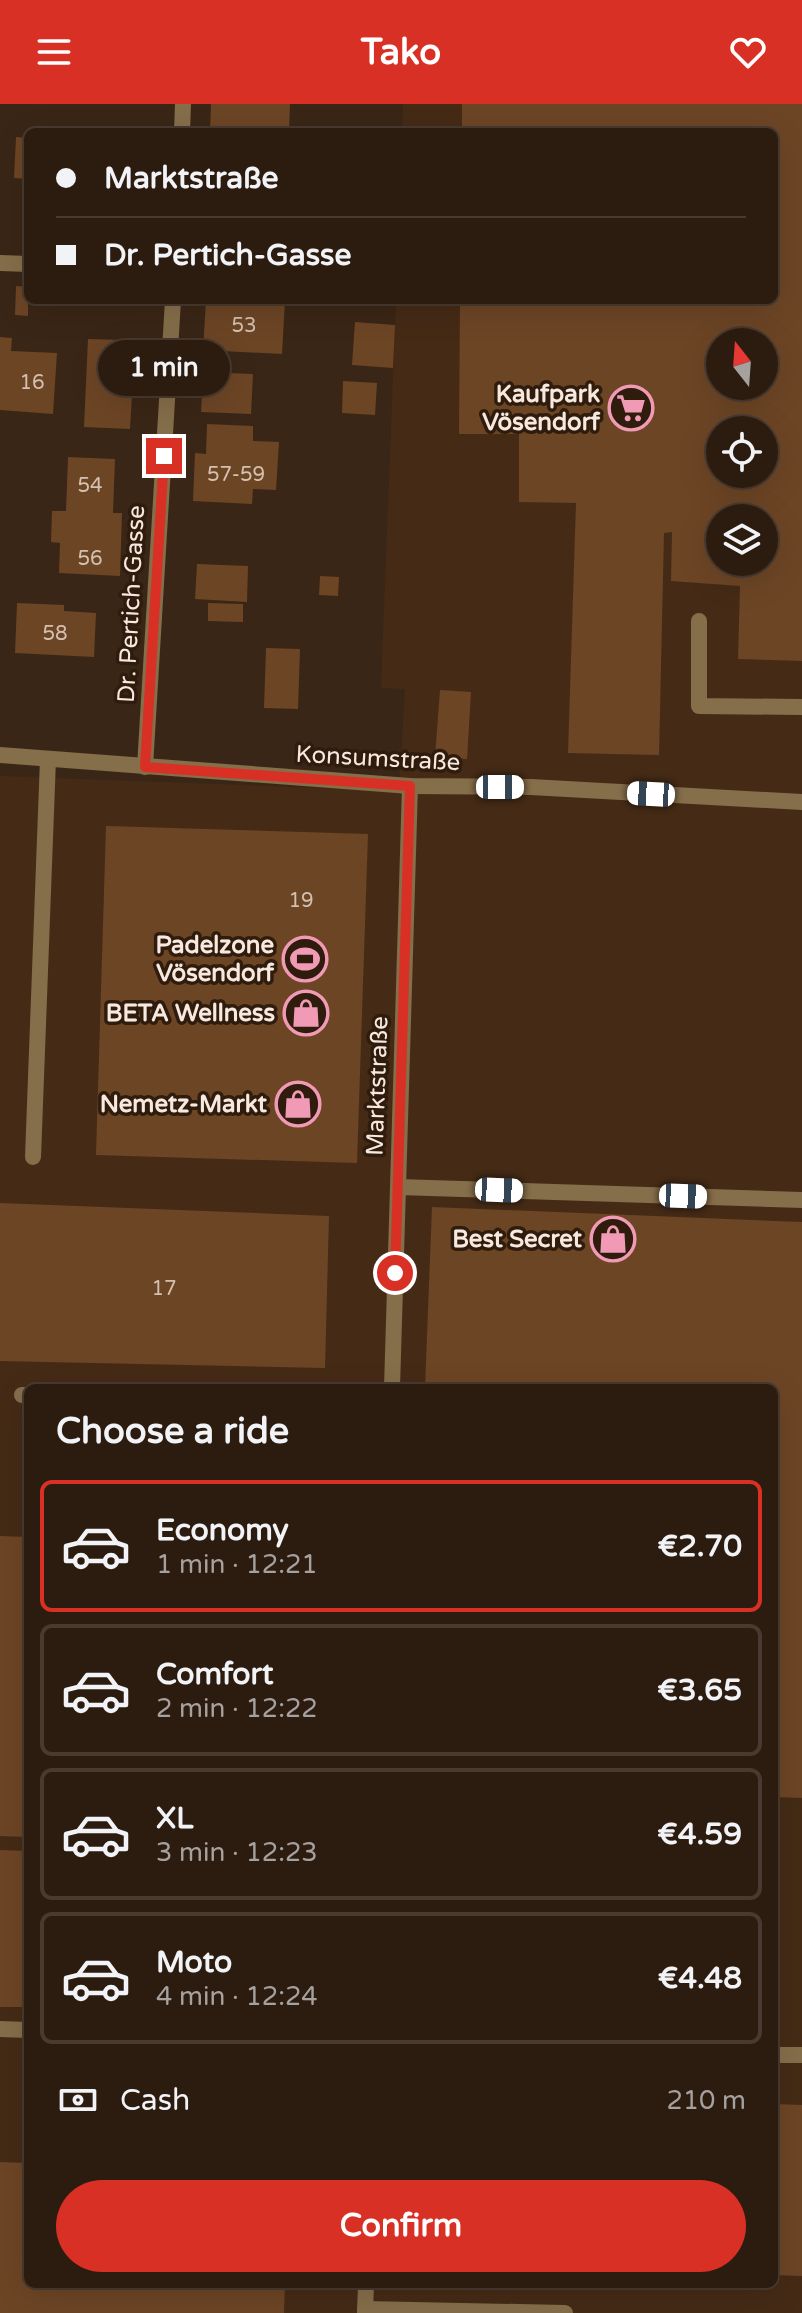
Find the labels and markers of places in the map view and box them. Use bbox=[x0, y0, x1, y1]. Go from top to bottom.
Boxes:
place label: Kaufpark Vösendorf bbox=[482, 380, 601, 437]
supermarket icon: Kaufpark Vösendorf bbox=[607, 384, 655, 432]
place label: Padelzone Vösendorf bbox=[156, 931, 275, 988]
sports icon: Padelzone Vösendorf bbox=[281, 935, 329, 983]
shop icon: BETA Wellness bbox=[282, 989, 330, 1037]
place label: BETA Wellness bbox=[106, 999, 275, 1028]
shop icon: Nemetz-Markt bbox=[274, 1080, 322, 1128]
place label: Nemetz-Markt bbox=[100, 1090, 268, 1119]
shop icon: Best Secret bbox=[589, 1215, 637, 1263]
place label: Best Secret bbox=[452, 1225, 583, 1254]

